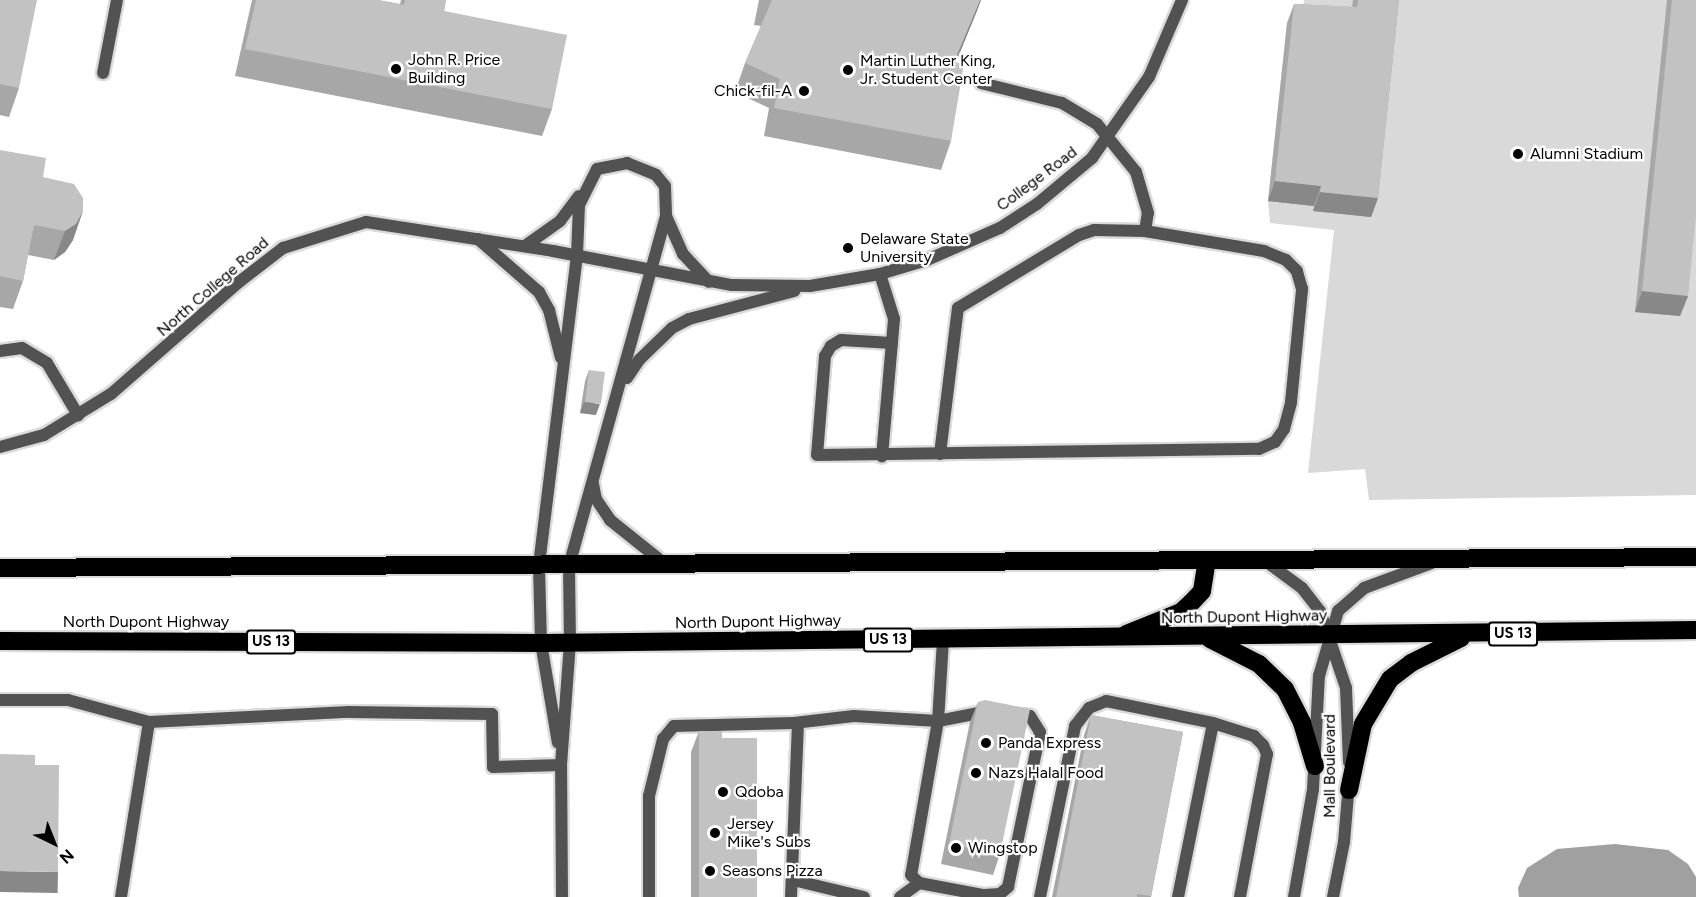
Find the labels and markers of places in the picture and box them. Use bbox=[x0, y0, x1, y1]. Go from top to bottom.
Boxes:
place label: John R. Price Building bbox=[408, 50, 500, 88]
place label: Martin Luther King, Jr. Student Center bbox=[860, 51, 995, 89]
marker: John R. Price Building bbox=[389, 62, 403, 76]
marker: Martin Luther King, Jr. Student Center bbox=[841, 63, 855, 77]
place label: Chick-fil-A bbox=[714, 81, 792, 101]
marker: Chick-fil-A bbox=[797, 84, 811, 98]
place label: Alumni Stadium bbox=[1530, 144, 1643, 164]
marker: Alumni Stadium bbox=[1511, 147, 1525, 161]
place label: Delaware State University bbox=[860, 229, 969, 267]
marker: Delaware State University bbox=[841, 241, 855, 255]
place label: Panda Express bbox=[998, 733, 1101, 753]
marker: Panda Express bbox=[979, 736, 993, 750]
place label: Nazs Halal Food bbox=[988, 763, 1104, 783]
marker: Nazs Halal Food bbox=[969, 766, 983, 780]
place label: Qdoba bbox=[735, 782, 784, 802]
marker: Qdoba bbox=[716, 785, 730, 799]
place label: Jersey Mike's Subs bbox=[727, 814, 811, 852]
marker: Jersey Mike's Subs bbox=[708, 826, 722, 840]
place label: Wingstop bbox=[968, 838, 1038, 858]
marker: Wingstop bbox=[949, 841, 963, 855]
place label: Seasons Pizza bbox=[722, 861, 823, 881]
marker: Seasons Pizza bbox=[703, 864, 717, 878]

